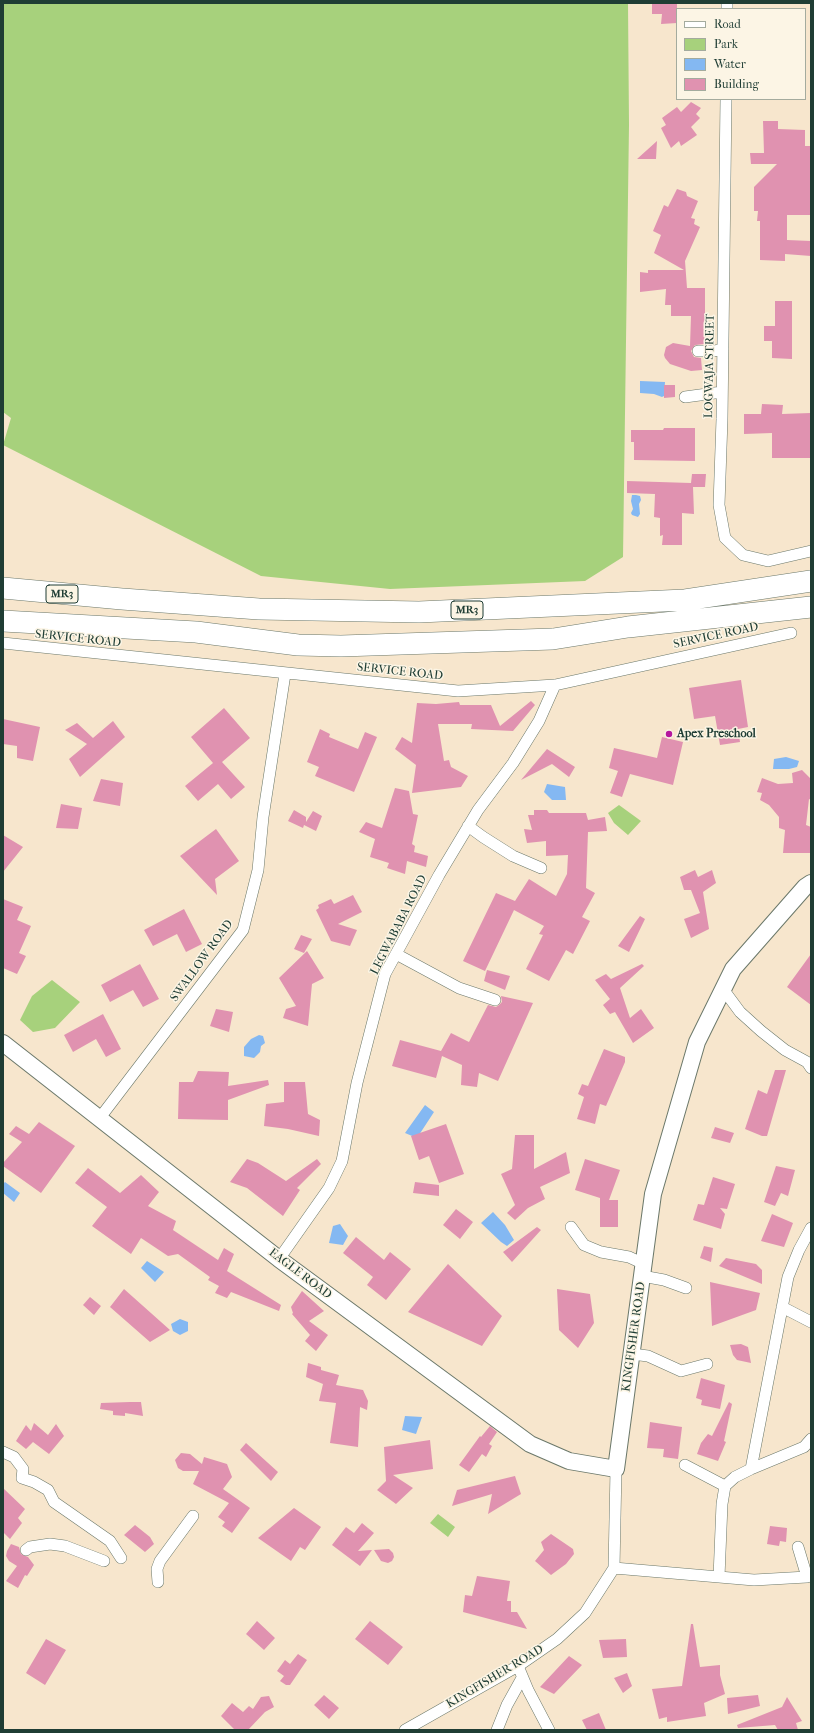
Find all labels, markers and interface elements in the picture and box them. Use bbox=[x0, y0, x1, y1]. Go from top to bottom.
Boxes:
legend bbox=[676, 8, 806, 100]
text: Road bbox=[714, 17, 741, 31]
text: Park bbox=[714, 37, 738, 51]
text: Water bbox=[714, 57, 746, 71]
text: Building bbox=[714, 77, 759, 91]
street label: LOGWAJA STREET bbox=[702, 314, 718, 418]
road number: MR3 bbox=[46, 585, 78, 603]
road number: MR3 bbox=[451, 601, 483, 619]
street label: SERVICE ROAD bbox=[672, 620, 760, 652]
street label: SERVICE ROAD bbox=[34, 627, 122, 651]
street label: SERVICE ROAD bbox=[356, 660, 444, 684]
place label: Apex Preschool bbox=[677, 727, 756, 741]
marker: Apex Preschool bbox=[664, 729, 674, 739]
street label: LEGWABABA ROAD bbox=[368, 873, 430, 977]
street label: SWALLOW ROAD bbox=[167, 917, 237, 1005]
street label: EAGLE ROAD bbox=[266, 1246, 334, 1302]
street label: KINGFISHER ROAD bbox=[619, 1281, 649, 1393]
street label: KINGFISHER ROAD bbox=[444, 1642, 546, 1712]

